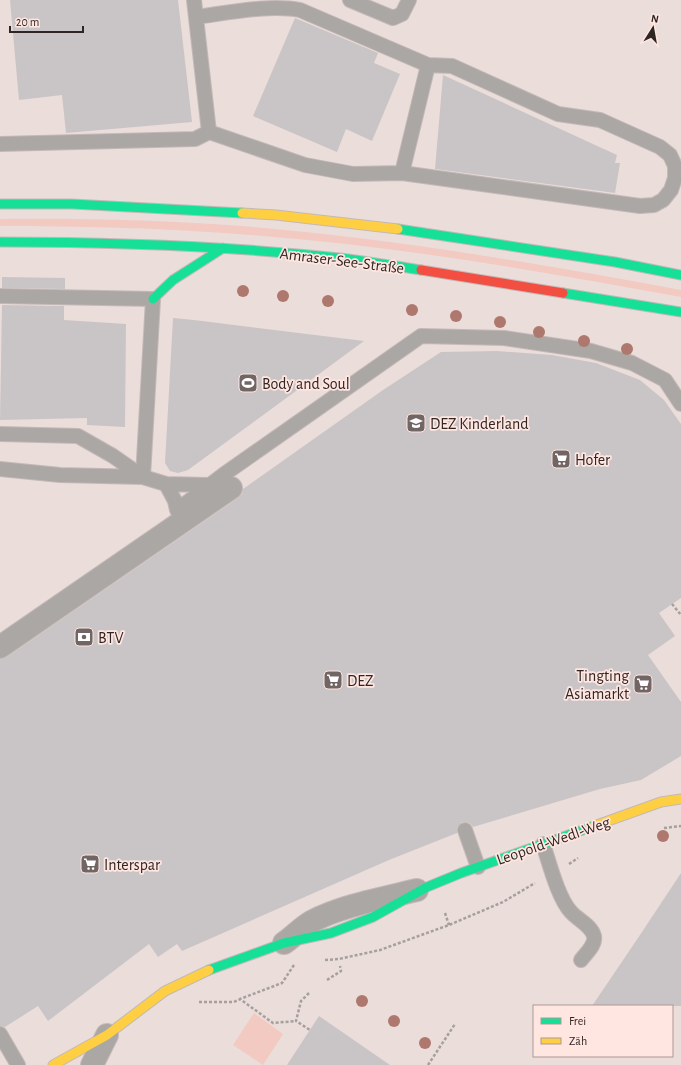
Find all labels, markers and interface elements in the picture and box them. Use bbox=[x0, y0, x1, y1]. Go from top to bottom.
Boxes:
scale bar bbox=[10, 8, 83, 34]
north arrow bbox=[633, 8, 673, 48]
text: N bbox=[650, 13, 660, 25]
text: 20 m bbox=[16, 16, 39, 28]
street label: Amraser-See-Straße bbox=[279, 245, 405, 277]
sports icon: Body and Soul bbox=[237, 372, 259, 394]
place label: Body and Soul bbox=[262, 376, 350, 393]
school or university icon: DEZ Kinderland bbox=[405, 412, 427, 434]
place label: DEZ Kinderland bbox=[430, 416, 529, 432]
supermarket icon: Hofer bbox=[550, 448, 572, 470]
place label: Hofer bbox=[575, 452, 611, 468]
bank icon: BTV bbox=[73, 626, 95, 648]
place label: BTV bbox=[98, 630, 123, 646]
place label: Tingting Asiamarkt bbox=[565, 668, 629, 702]
supermarket icon: DEZ bbox=[322, 669, 344, 691]
place label: DEZ bbox=[347, 673, 374, 689]
supermarket icon: Tingting Asiamarkt bbox=[632, 673, 654, 695]
street label: Leopold-Wedl-Weg bbox=[494, 814, 612, 868]
supermarket icon: Interspar bbox=[79, 853, 101, 875]
place label: Interspar bbox=[104, 857, 161, 873]
legend bbox=[533, 1005, 673, 1057]
text: Frei bbox=[569, 1015, 586, 1027]
text: Zäh bbox=[569, 1035, 587, 1047]

